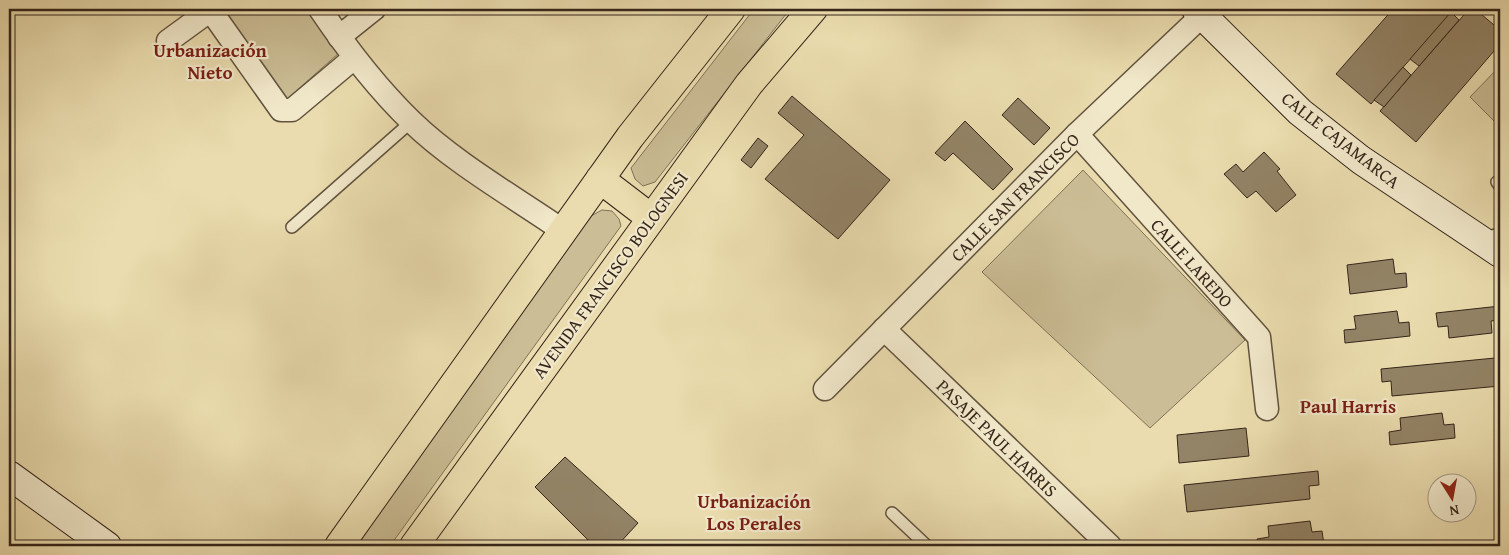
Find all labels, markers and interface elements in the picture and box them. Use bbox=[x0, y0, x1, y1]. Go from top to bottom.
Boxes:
district label: Urbanización Nieto bbox=[153, 36, 268, 86]
street label: CALLE CAJAMARCA bbox=[1276, 85, 1406, 195]
street label: CALLE SAN FRANCISCO bbox=[944, 126, 1086, 268]
street label: AVENIDA FRANCISCO BOLOGNESI bbox=[526, 166, 694, 384]
street label: CALLE LAREDO bbox=[1145, 212, 1239, 314]
street label: PASAJE PAUL HARRIS bbox=[930, 373, 1064, 503]
district label: Paul Harris bbox=[1300, 392, 1396, 420]
north arrow bbox=[1426, 472, 1476, 522]
district label: Urbanización Los Perales bbox=[697, 487, 812, 537]
text: N bbox=[1447, 500, 1461, 522]

